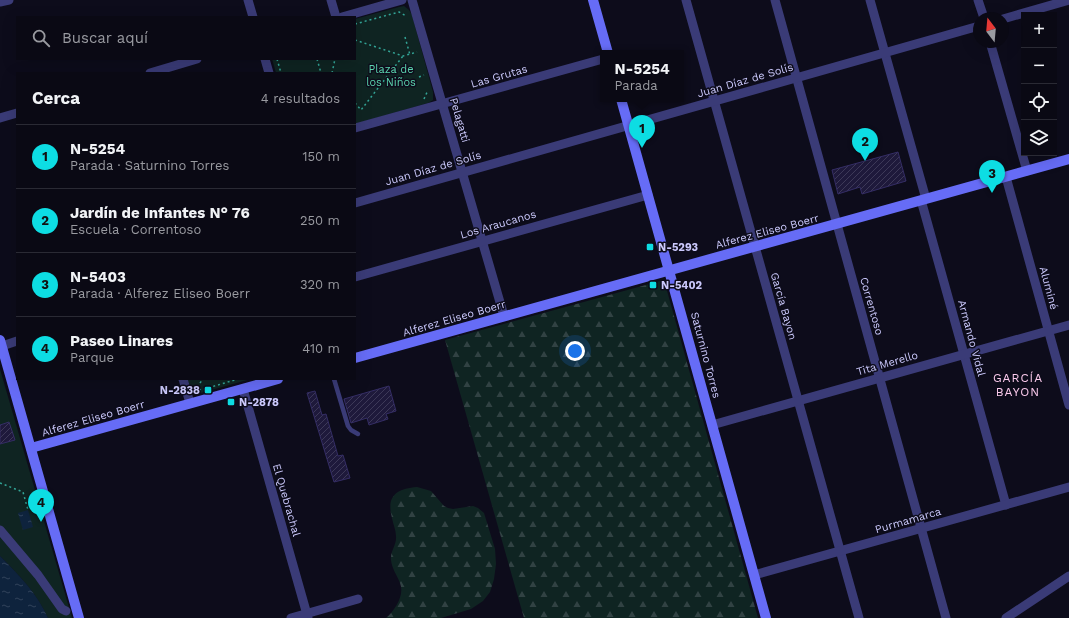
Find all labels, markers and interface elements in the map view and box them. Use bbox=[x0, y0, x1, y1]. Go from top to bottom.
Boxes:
north arrow bbox=[973, 12, 1009, 48]
map controls bbox=[1021, 12, 1057, 156]
button: + bbox=[1021, 12, 1057, 48]
search box bbox=[16, 16, 356, 60]
icon: search bbox=[30, 27, 52, 49]
text: Buscar aquí bbox=[62, 29, 148, 47]
button: − bbox=[1021, 48, 1057, 84]
popup bbox=[600, 50, 684, 102]
text: N-5254 bbox=[614, 60, 670, 78]
street label: Juan Díaz de Solís bbox=[696, 61, 795, 100]
street label: Las Grutas bbox=[469, 62, 529, 91]
park label: Plaza de los Niños bbox=[366, 63, 416, 89]
text: Parada bbox=[614, 78, 658, 93]
button: locate bbox=[1021, 84, 1057, 120]
text: Cerca bbox=[32, 88, 80, 108]
text: 4 resultados bbox=[261, 91, 340, 106]
street label: Pelagatti bbox=[447, 96, 472, 144]
pin: 1 bbox=[629, 115, 655, 148]
button: layers bbox=[1021, 120, 1057, 156]
pin: 2 bbox=[852, 128, 878, 161]
text: N-5254 bbox=[70, 140, 125, 158]
text: 1 bbox=[42, 149, 48, 164]
text: 150 m bbox=[302, 149, 340, 164]
street label: Juan Díaz de Solís bbox=[384, 149, 483, 188]
text: Parada · Saturnino Torres bbox=[70, 158, 229, 173]
pin: 3 bbox=[979, 160, 1005, 193]
text: Jardín de Infantes N° 76 bbox=[70, 204, 250, 222]
street label: Los Araucanos bbox=[459, 207, 538, 242]
street label: Alferez Eliseo Boerr bbox=[714, 211, 821, 252]
text: 2 bbox=[41, 213, 49, 228]
text: 250 m bbox=[300, 213, 340, 228]
text: Escuela · Correntoso bbox=[70, 222, 201, 237]
place label: N-5293 bbox=[658, 241, 699, 254]
marker: N-5293 bbox=[645, 242, 655, 252]
street label: Aluminé bbox=[1037, 265, 1060, 311]
text: N-5403 bbox=[70, 268, 126, 286]
street label: García Bayon bbox=[768, 271, 799, 341]
street label: Correntoso bbox=[857, 276, 886, 337]
text: 3 bbox=[41, 277, 49, 292]
text: 320 m bbox=[300, 277, 340, 292]
place label: N-5402 bbox=[661, 279, 703, 292]
marker: N-5402 bbox=[648, 280, 658, 290]
text: Parada · Alferez Eliseo Boerr bbox=[70, 286, 250, 301]
street label: Alferez Eliseo Boerr bbox=[401, 297, 508, 339]
street label: Armando Vidal bbox=[955, 298, 988, 378]
street label: Saturnino Torres bbox=[688, 311, 723, 400]
text: Paseo Linares bbox=[70, 332, 173, 350]
text: 4 bbox=[41, 341, 49, 356]
text: 410 m bbox=[302, 341, 340, 356]
your location bbox=[565, 341, 585, 361]
street label: Tita Merello bbox=[855, 348, 919, 378]
text: Parque bbox=[70, 350, 114, 365]
district label: GARCÍA BAYON bbox=[993, 371, 1043, 399]
place label: N-2838 bbox=[160, 384, 200, 397]
marker: N-2838 bbox=[203, 385, 213, 395]
place label: N-2878 bbox=[239, 396, 279, 409]
street label: Alferez Eliseo Boerr bbox=[40, 397, 147, 439]
marker: N-2878 bbox=[226, 397, 236, 407]
street label: El Quebrachal bbox=[270, 462, 303, 539]
pin: 4 bbox=[28, 489, 54, 522]
street label: Purmamarca bbox=[874, 505, 943, 536]

